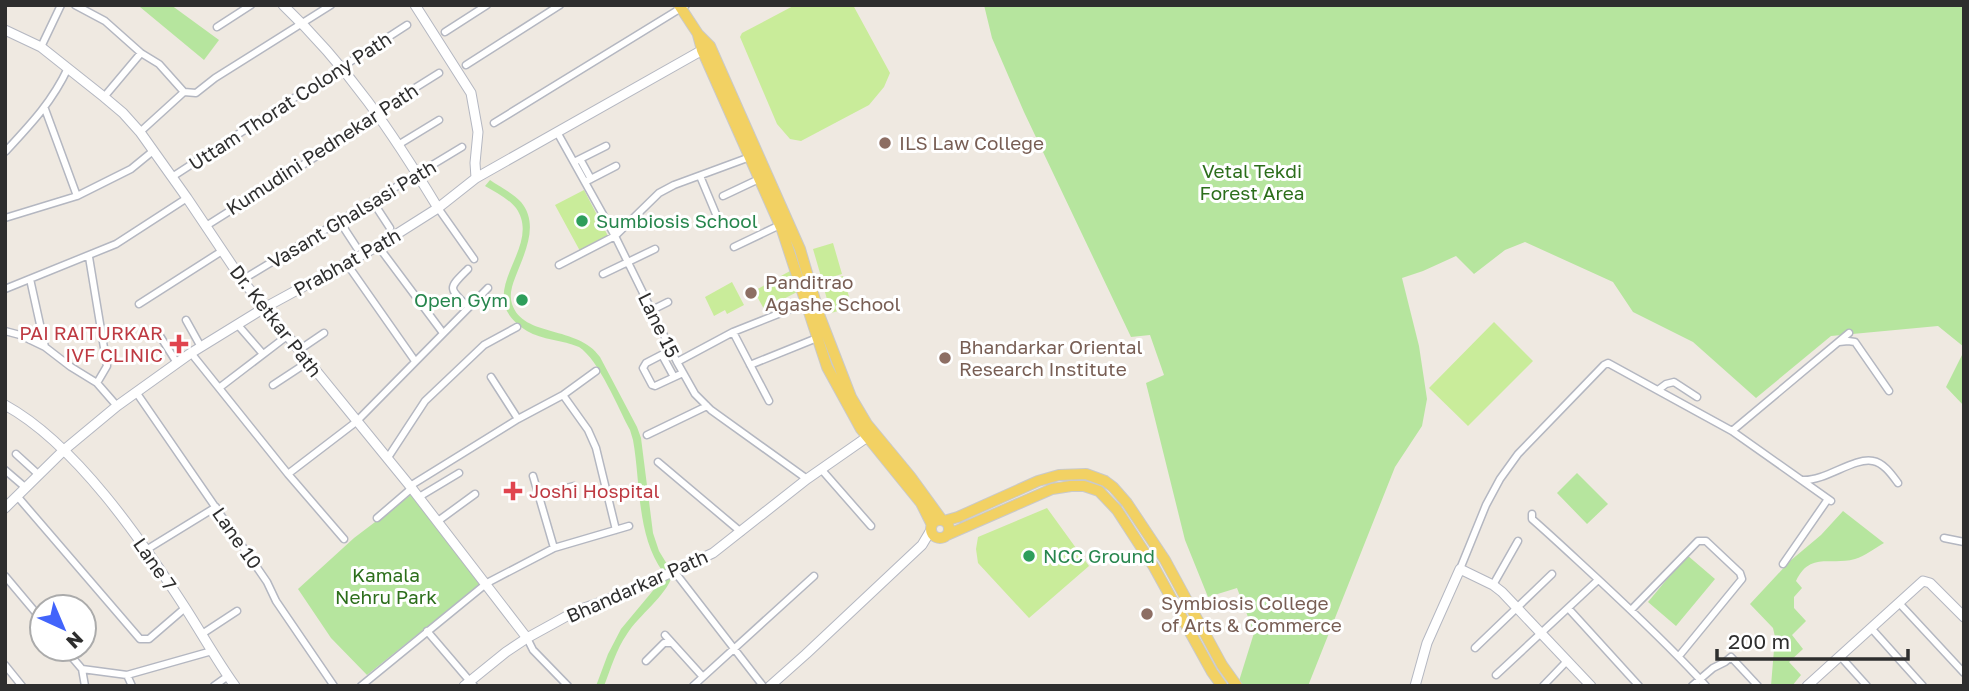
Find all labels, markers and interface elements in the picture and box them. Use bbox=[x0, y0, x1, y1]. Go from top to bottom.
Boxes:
street label: Uttam Thorat Colony Path bbox=[184, 27, 395, 175]
street label: Kumudini Pednekar Path bbox=[222, 78, 422, 219]
place label: ILS Law College bbox=[899, 131, 1044, 154]
marker: ILS Law College bbox=[877, 135, 893, 151]
street label: Vasant Ghalsasi Path bbox=[264, 154, 440, 273]
park label: Vetal Tekdi Forest Area bbox=[1200, 159, 1304, 204]
place label: Sumbiosis School bbox=[596, 209, 758, 232]
marker: Sumbiosis School bbox=[574, 213, 590, 229]
street label: Prabhat Path bbox=[289, 223, 404, 300]
street label: Dr. Ketkar Path bbox=[226, 260, 327, 381]
place label: Panditrao Agashe School bbox=[765, 270, 901, 315]
marker: Panditrao Agashe School bbox=[743, 285, 759, 301]
place label: Open Gym bbox=[414, 288, 508, 311]
street label: Lane 15 bbox=[634, 289, 685, 361]
marker: Open Gym bbox=[514, 292, 530, 308]
place label: PAI RAITURKAR IVF CLINIC bbox=[19, 321, 163, 366]
marker: PAI RAITURKAR IVF CLINIC bbox=[169, 334, 189, 354]
place label: Bhandarkar Oriental Research Institute bbox=[959, 335, 1143, 380]
marker: Bhandarkar Oriental Research Institute bbox=[937, 350, 953, 366]
place label: Joshi Hospital bbox=[529, 479, 660, 502]
marker: Joshi Hospital bbox=[503, 481, 523, 501]
street label: Lane 10 bbox=[208, 502, 267, 573]
street label: Lane 7 bbox=[129, 533, 182, 595]
street label: Bhandarkar Path bbox=[563, 544, 711, 627]
place label: NCC Ground bbox=[1043, 544, 1155, 567]
marker: NCC Ground bbox=[1021, 548, 1037, 564]
park label: Kamala Nehru Park bbox=[335, 563, 437, 608]
place label: Symbiosis College of Arts & Commerce bbox=[1161, 591, 1342, 636]
north arrow bbox=[28, 593, 98, 663]
marker: Symbiosis College of Arts & Commerce bbox=[1139, 606, 1155, 622]
scale bar bbox=[1717, 618, 1908, 662]
text: N bbox=[62, 627, 88, 654]
text: 200 m bbox=[1728, 628, 1790, 654]

